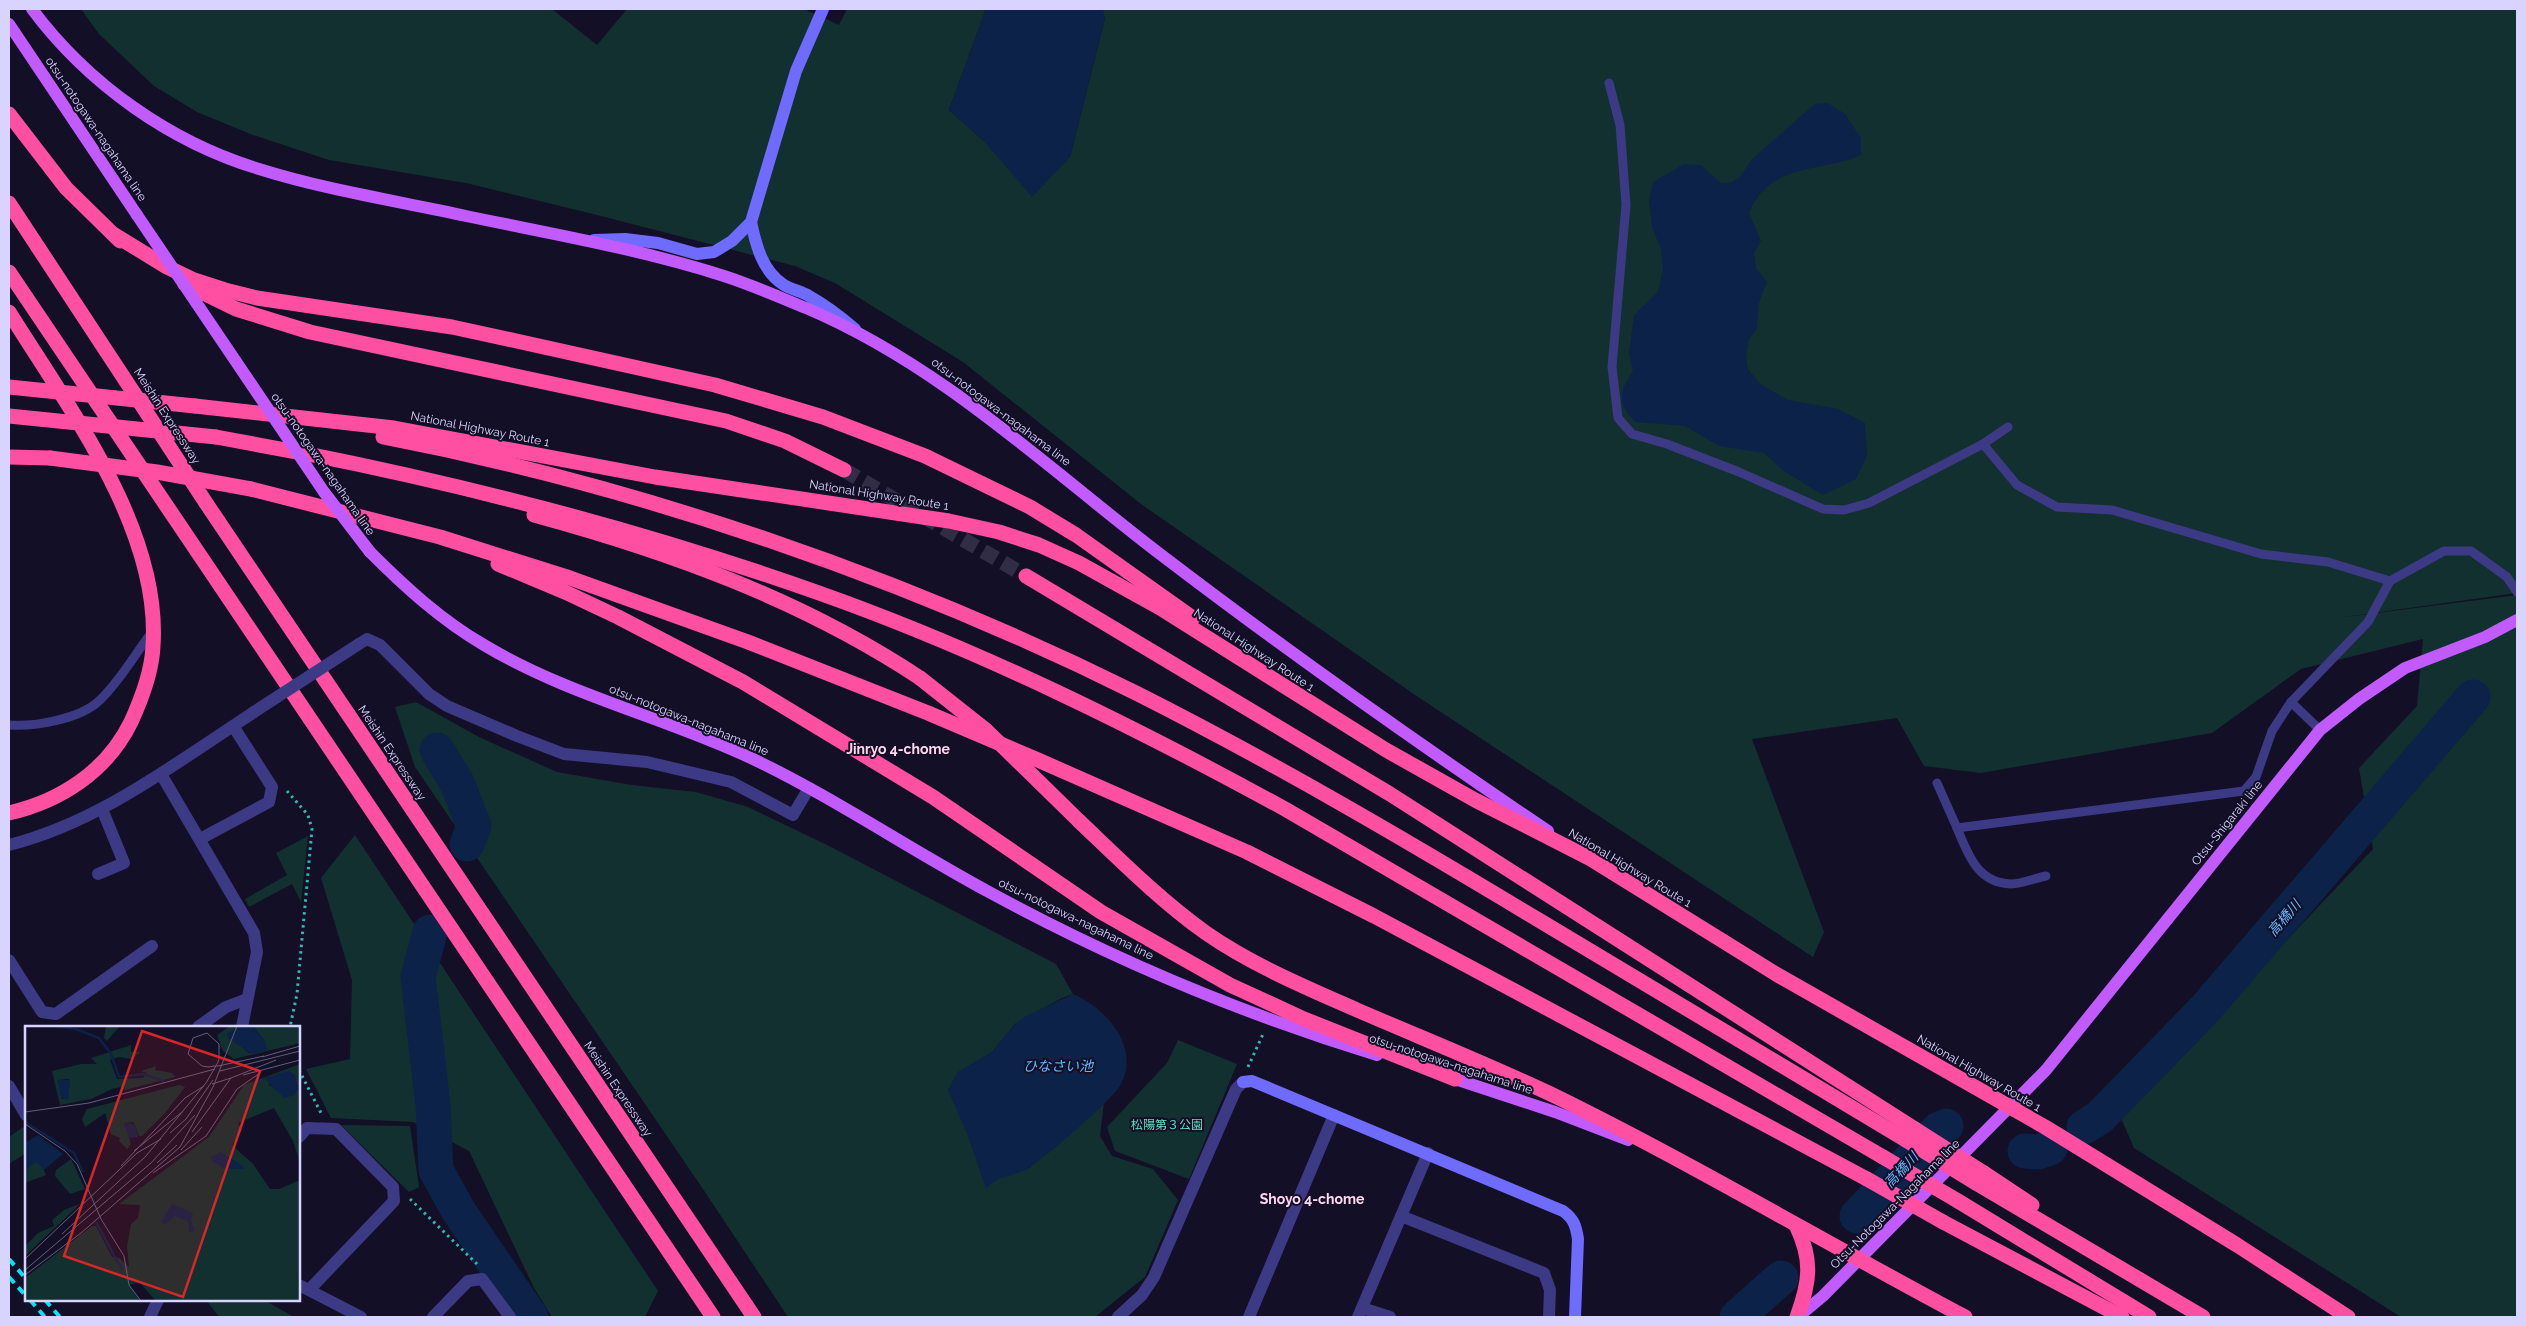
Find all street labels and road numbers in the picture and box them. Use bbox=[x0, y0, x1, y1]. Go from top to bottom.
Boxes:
street label: otsu-notogawa-nagahama line bbox=[42, 54, 150, 204]
street label: otsu-notogawa-nagahama line bbox=[929, 355, 1073, 469]
street label: Meishin Expressway bbox=[131, 366, 203, 467]
street label: otsu-notogawa-nagahama line bbox=[268, 390, 378, 538]
street label: National Highway Route 1 bbox=[409, 409, 551, 449]
street label: National Highway Route 1 bbox=[808, 477, 950, 513]
street label: National Highway Route 1 bbox=[1191, 606, 1317, 694]
street label: otsu-notogawa-nagahama line bbox=[607, 682, 771, 758]
street label: Meishin Expressway bbox=[355, 703, 429, 803]
street label: Otsu-Shigaraki line bbox=[2189, 778, 2265, 868]
street label: National Highway Route 1 bbox=[1566, 826, 1694, 910]
street label: otsu-notogawa-nagahama line bbox=[996, 875, 1156, 963]
street label: otsu-notogawa-nagahama line bbox=[1368, 1031, 1534, 1097]
street label: National Highway Route 1 bbox=[1914, 1032, 2044, 1114]
street label: Meishin Expressway bbox=[581, 1039, 655, 1139]
street label: Otsu-Notogawa-Nagahama line bbox=[1827, 1136, 1963, 1272]

